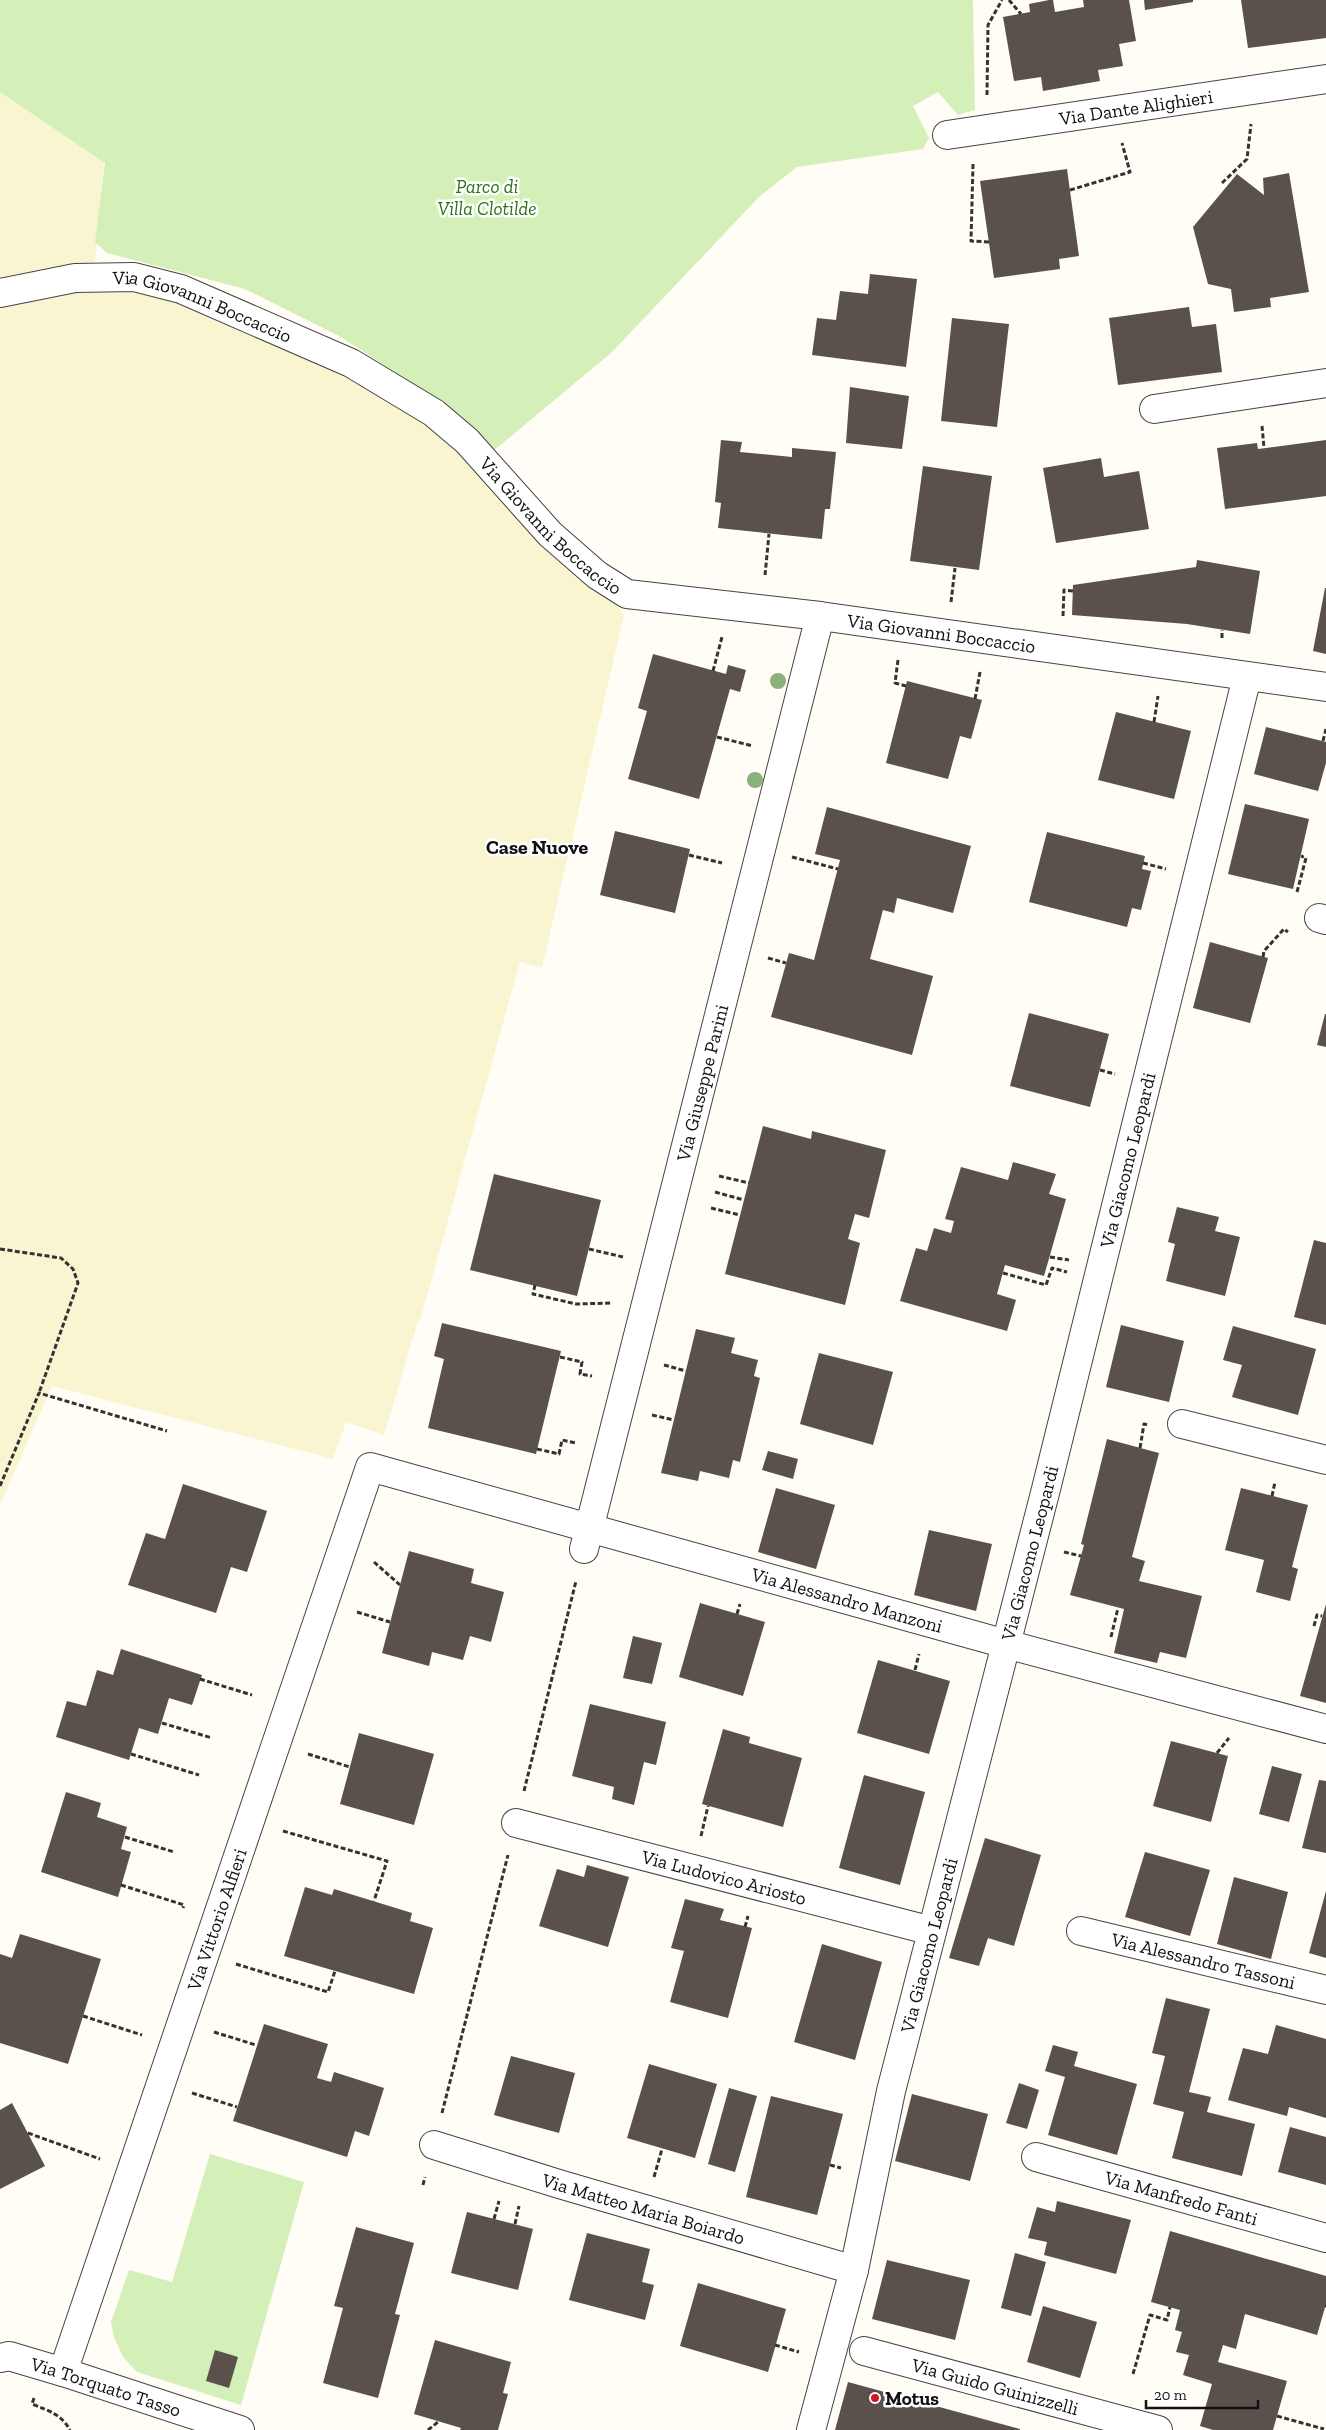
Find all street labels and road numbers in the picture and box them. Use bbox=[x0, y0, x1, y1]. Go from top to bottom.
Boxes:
street label: Via Dante Alighieri bbox=[1057, 85, 1215, 130]
street label: Via Giovanni Boccaccio bbox=[112, 265, 295, 348]
street label: Via Giovanni Boccaccio bbox=[474, 451, 626, 600]
street label: Via Giovanni Boccaccio bbox=[845, 609, 1037, 658]
street label: Via Giuseppe Parini bbox=[671, 1002, 733, 1165]
street label: Via Giacomo Leopardi bbox=[1095, 1070, 1161, 1251]
street label: Via Giacomo Leopardi bbox=[996, 1463, 1063, 1644]
street label: Via Alessandro Manzoni bbox=[748, 1563, 945, 1638]
street label: Via Vittorio Alfieri bbox=[182, 1845, 252, 1994]
street label: Via Ludovico Ariosto bbox=[638, 1845, 809, 1910]
street label: Via Giacomo Leopardi bbox=[895, 1855, 963, 2036]
street label: Via Alessandro Tassoni bbox=[1108, 1928, 1298, 1994]
street label: Via Manfredo Fanti bbox=[1101, 2166, 1260, 2230]
street label: Via Matteo Maria Boiardo bbox=[538, 2168, 748, 2250]
street label: Via Torquato Tasso bbox=[27, 2352, 184, 2422]
street label: Via Guido Guinizzelli bbox=[908, 2353, 1081, 2420]

